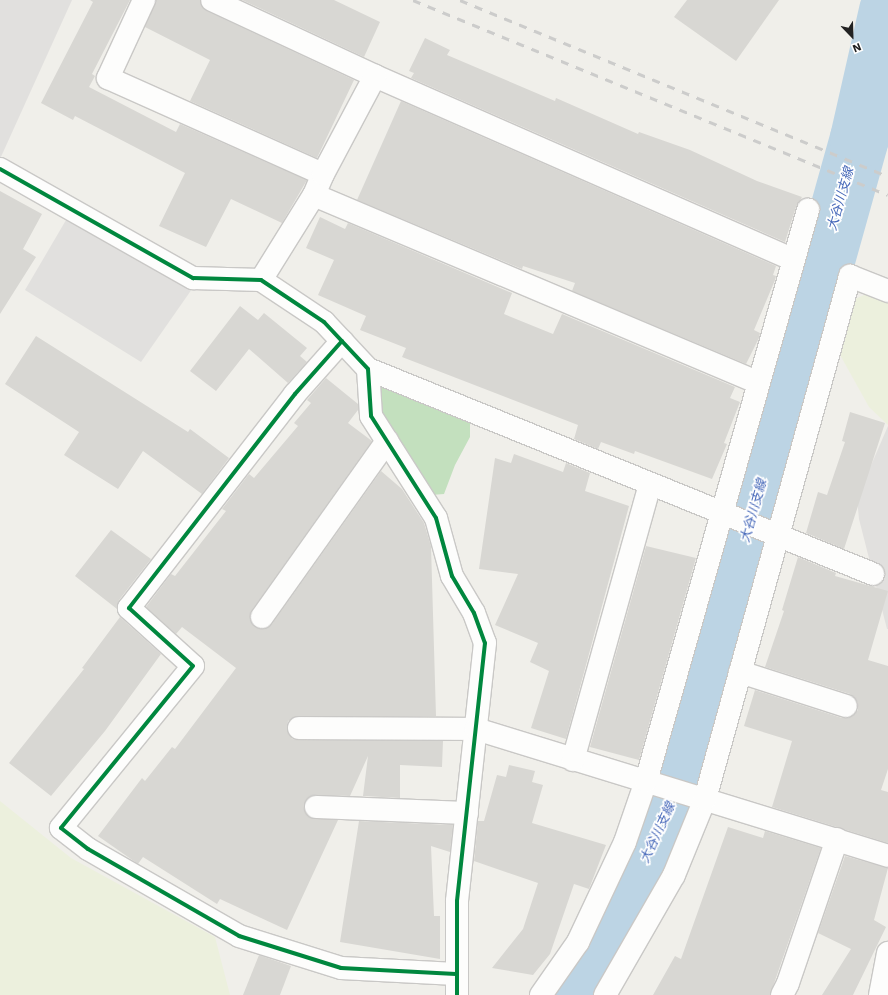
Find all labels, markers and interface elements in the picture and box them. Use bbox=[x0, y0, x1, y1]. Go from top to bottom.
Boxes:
north arrow bbox=[832, 16, 872, 56]
text: N bbox=[851, 40, 863, 55]
water label: 大谷川支線 bbox=[825, 166, 857, 232]
water label: 大谷川支線 bbox=[738, 478, 770, 544]
water label: 大谷川支線 bbox=[637, 800, 679, 866]

